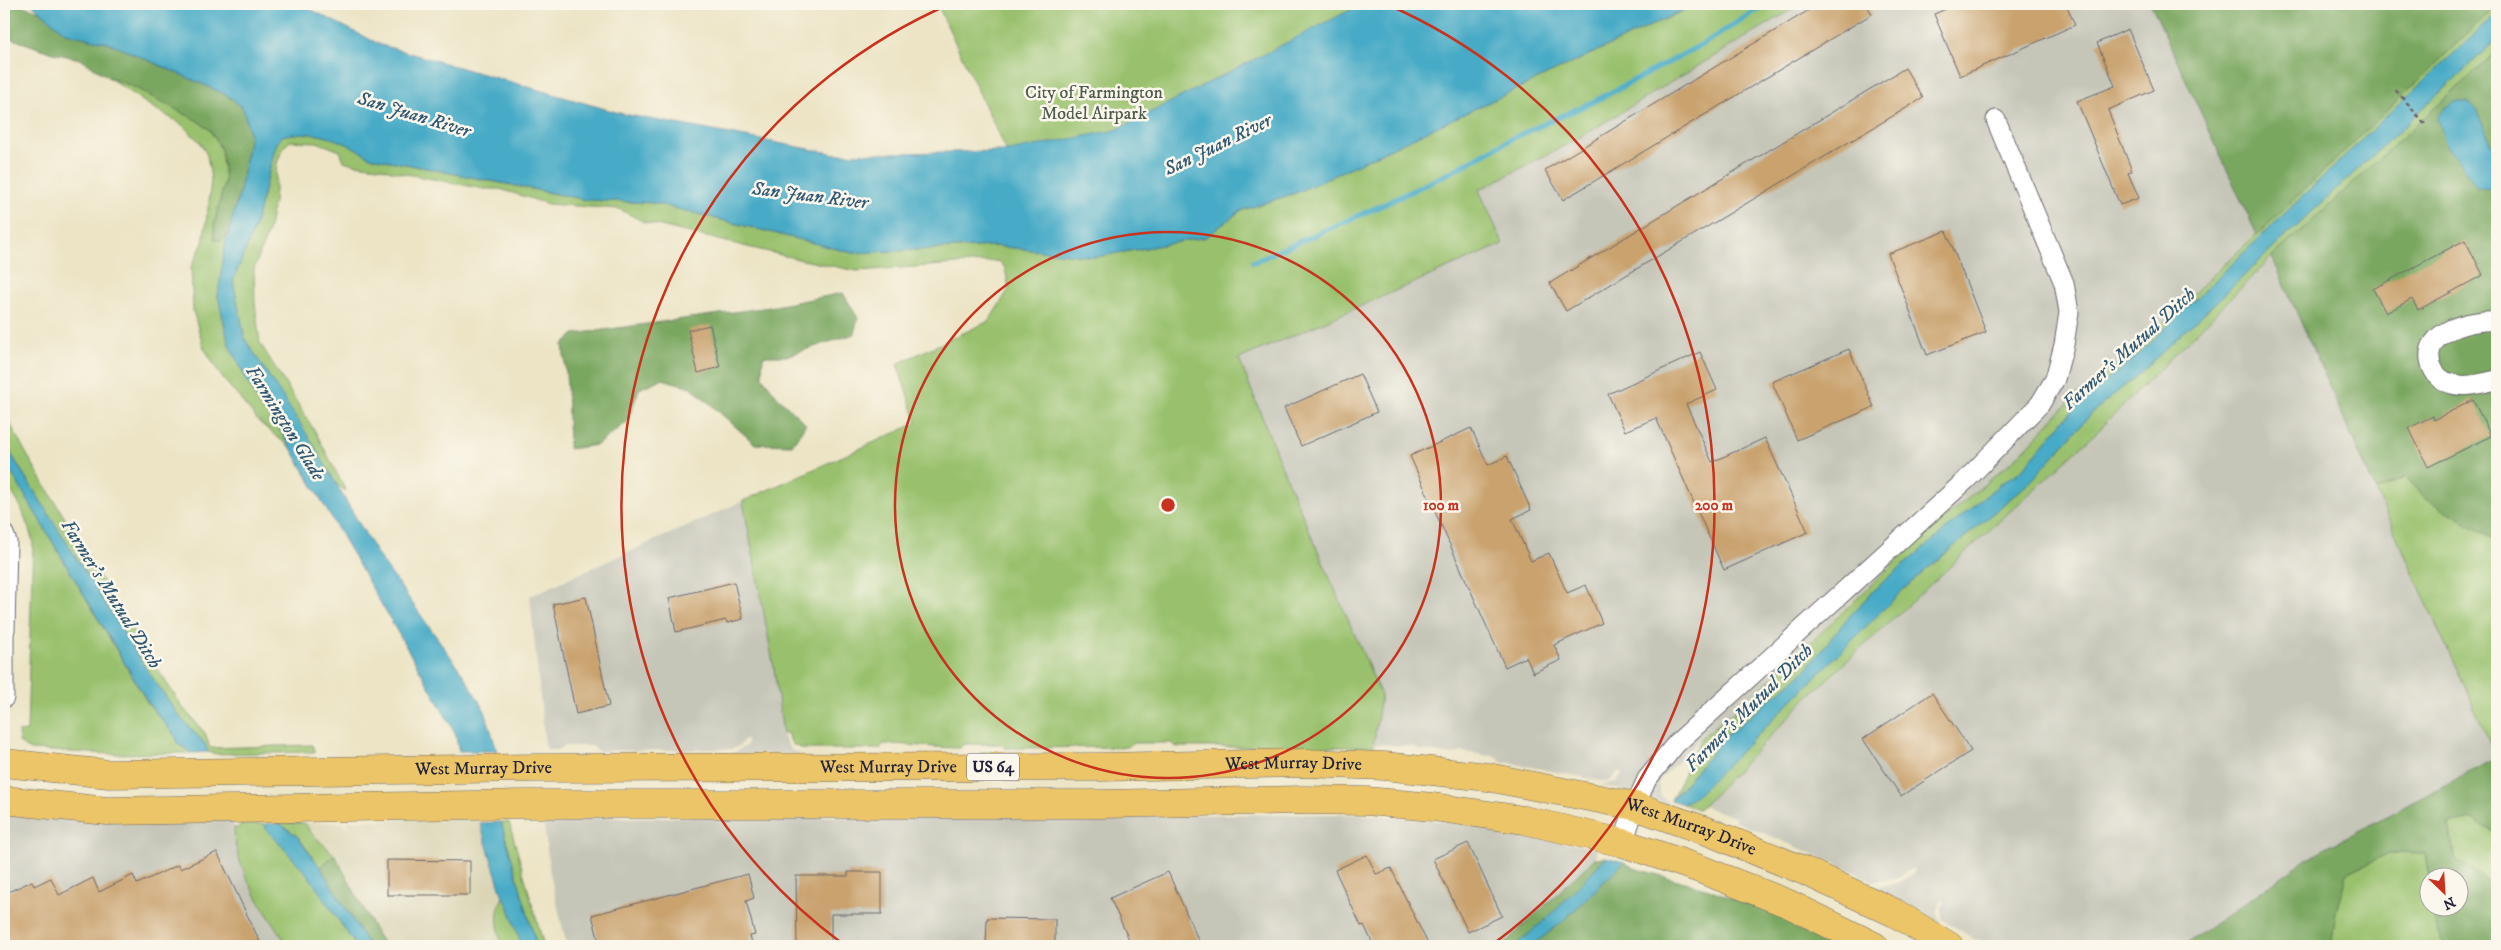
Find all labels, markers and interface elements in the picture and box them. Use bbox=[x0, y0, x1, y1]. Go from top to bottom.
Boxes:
park label: City of Farmington Model Airpark bbox=[1025, 82, 1164, 125]
water label: San Juan River bbox=[354, 87, 475, 144]
water label: San Juan River bbox=[1160, 108, 1277, 181]
water label: San Juan River bbox=[750, 177, 872, 215]
water label: Farmer's Mutual Ditch bbox=[2058, 283, 2201, 415]
water label: Farmington Glade bbox=[240, 361, 330, 485]
centre of rings bbox=[1159, 496, 1177, 514]
text: 100 m bbox=[1423, 496, 1460, 515]
text: 200 m bbox=[1695, 496, 1734, 515]
water label: Farmer's Mutual Ditch bbox=[56, 515, 166, 673]
water label: Farmer's Mutual Ditch bbox=[1680, 639, 1818, 777]
street label: West Murray Drive bbox=[1224, 752, 1362, 776]
road number: US 64 bbox=[967, 754, 1019, 780]
street label: West Murray Drive bbox=[819, 756, 957, 778]
street label: West Murray Drive bbox=[414, 757, 552, 781]
street label: West Murray Drive bbox=[1623, 793, 1760, 861]
north arrow bbox=[2418, 868, 2468, 918]
text: N bbox=[2440, 892, 2458, 914]

